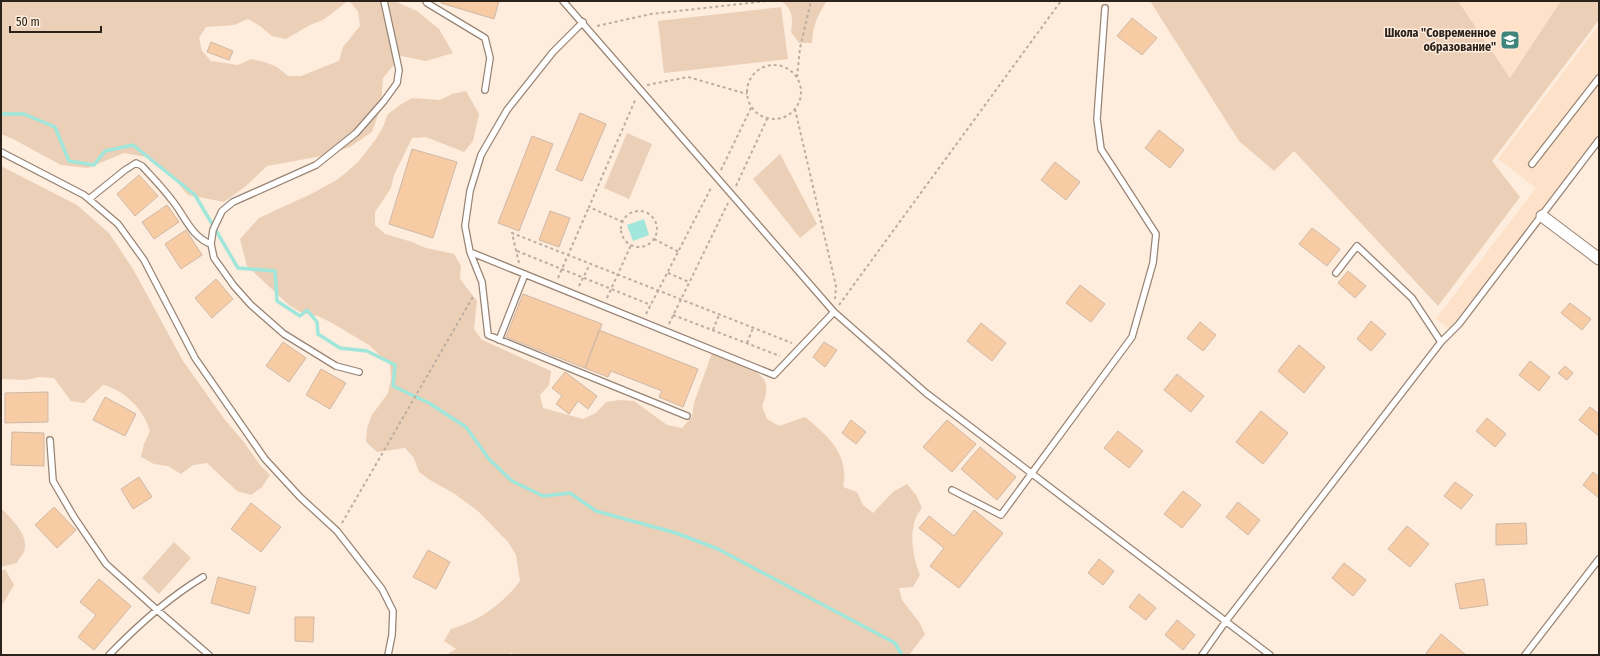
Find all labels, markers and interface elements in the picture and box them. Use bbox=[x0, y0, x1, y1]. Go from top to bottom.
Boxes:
scale bar bbox=[10, 8, 101, 34]
text: 50 m bbox=[16, 15, 40, 29]
place label: Школа "Современное образование" bbox=[1384, 26, 1496, 54]
school or university icon: Школа "Современное образование" bbox=[1499, 29, 1521, 51]

